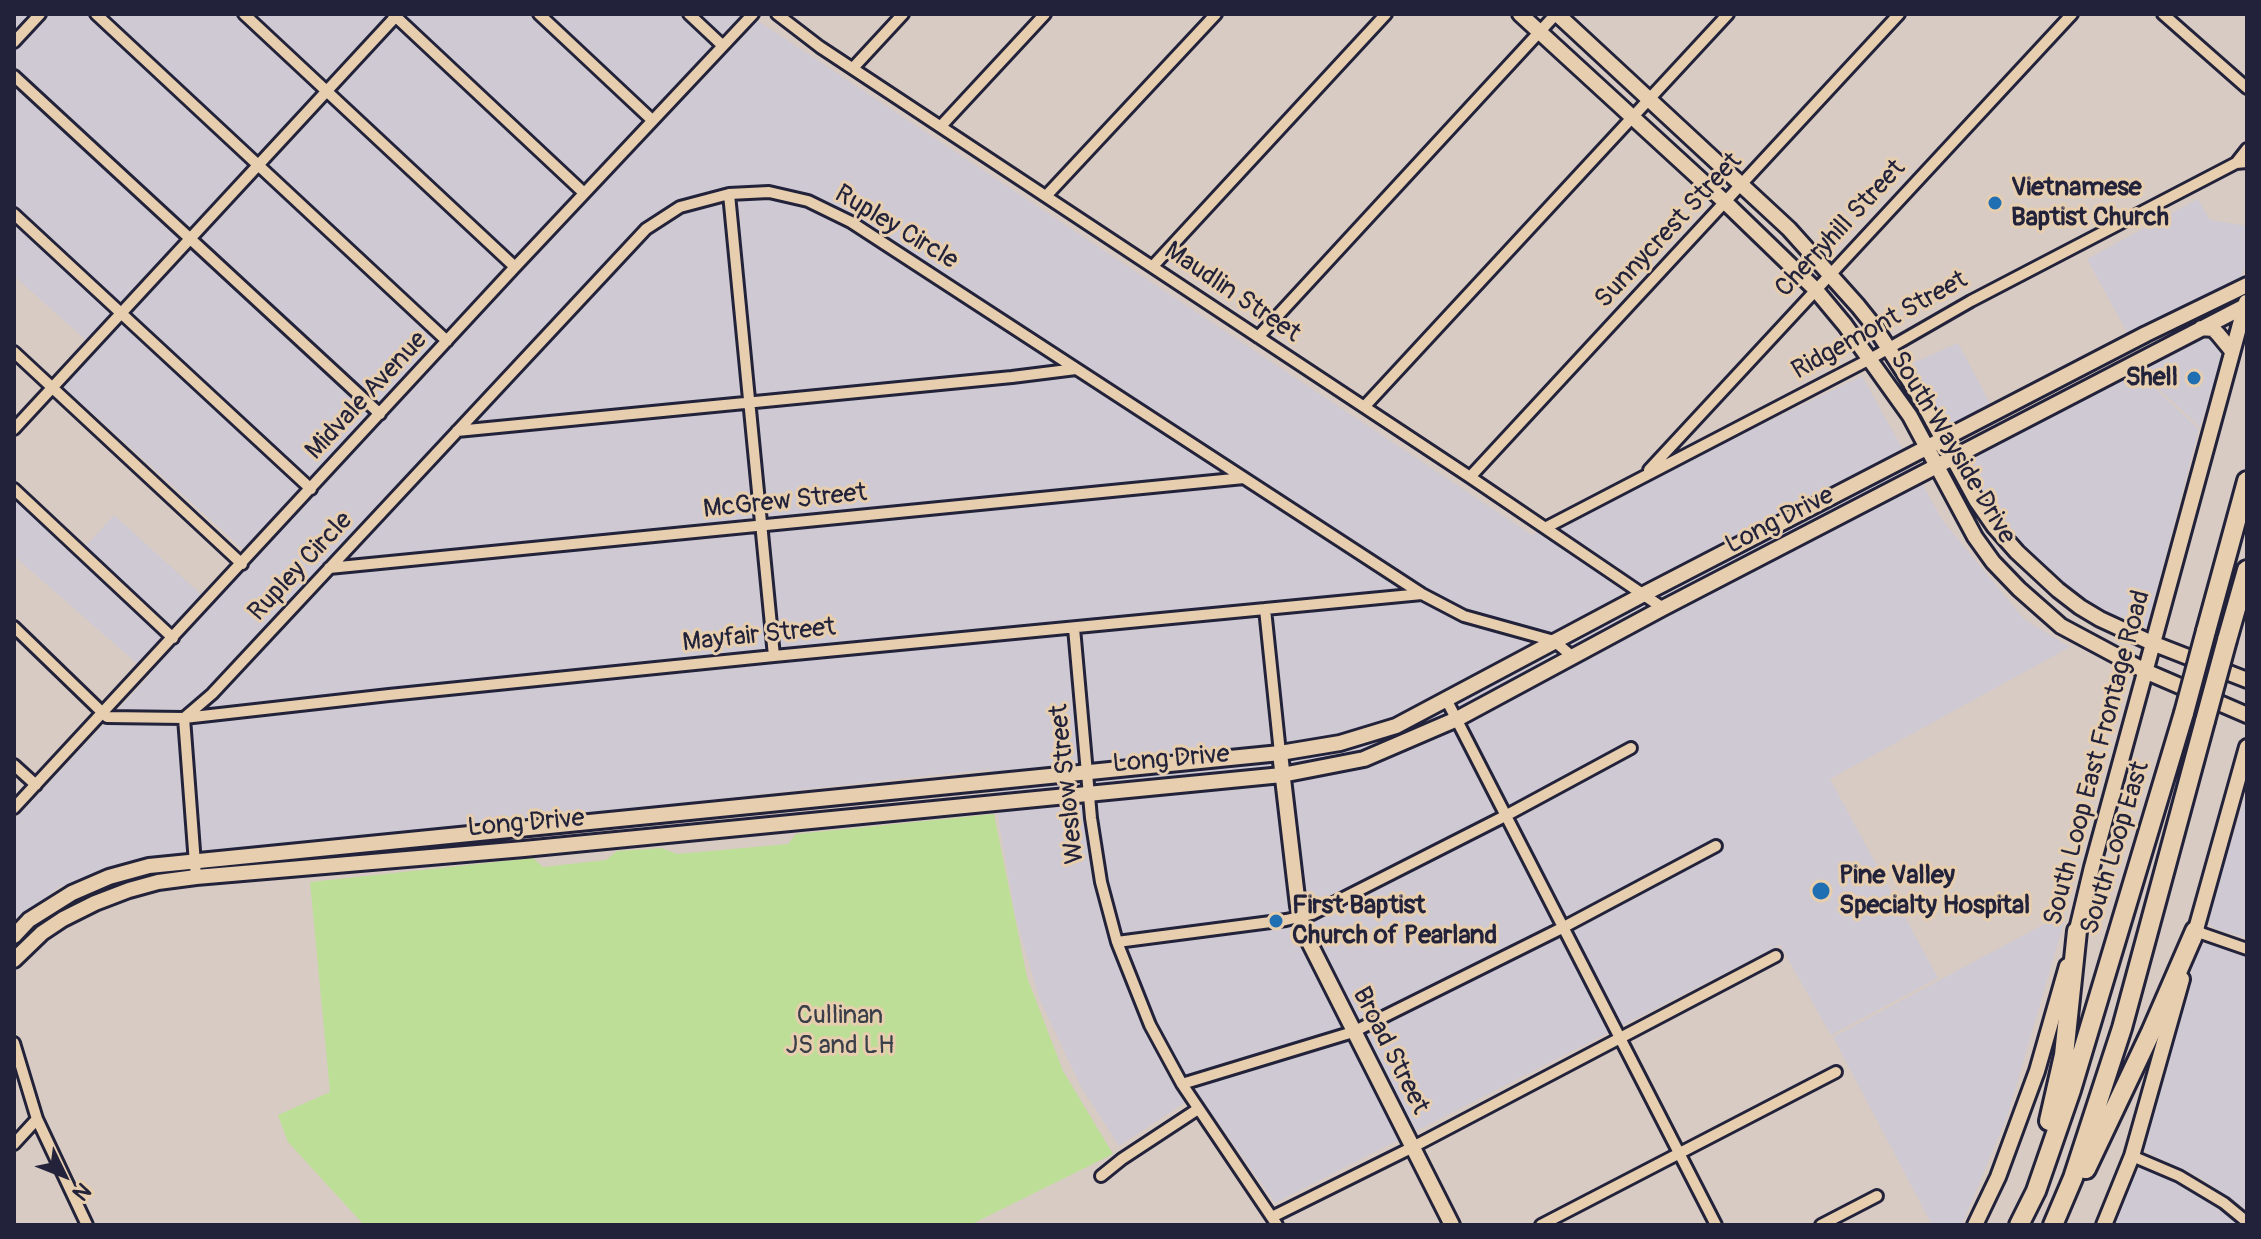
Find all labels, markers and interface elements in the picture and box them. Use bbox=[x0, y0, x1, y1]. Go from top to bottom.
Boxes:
street label: Sunnycrest Street bbox=[1589, 147, 1749, 315]
street label: Cherryhill Street bbox=[1769, 154, 1913, 304]
place label: Vietnamese Baptist Church bbox=[2011, 172, 2169, 234]
street label: Rupley Circle bbox=[829, 179, 963, 277]
marker: Vietnamese Baptist Church bbox=[1986, 194, 2004, 212]
street label: Maudlin Street bbox=[1158, 236, 1306, 350]
street label: Ridgemont Street bbox=[1787, 265, 1973, 387]
street label: Midvale Avenue bbox=[300, 325, 434, 467]
street label: South Wayside Drive bbox=[1882, 346, 2022, 550]
place label: Shell bbox=[2125, 362, 2178, 394]
marker: Shell bbox=[2185, 369, 2203, 387]
street label: McGrew Street bbox=[702, 478, 868, 526]
street label: Long Drive bbox=[1721, 480, 1839, 562]
street label: Rupley Circle bbox=[242, 506, 360, 628]
street label: South Loop East Frontage Road bbox=[2038, 587, 2158, 929]
street label: Mayfair Street bbox=[681, 612, 837, 660]
street label: Weslow Street bbox=[1044, 703, 1092, 865]
street label: Long Drive bbox=[1111, 739, 1231, 781]
street label: South Loop East bbox=[2075, 758, 2157, 938]
street label: Long Drive bbox=[466, 803, 586, 845]
place label: Pine Valley Specialty Hospital bbox=[1839, 860, 2030, 922]
marker: Pine Valley Specialty Hospital bbox=[1810, 880, 1832, 902]
place label: First Baptist Church of Pearland bbox=[1292, 890, 1497, 952]
marker: First Baptist Church of Pearland bbox=[1267, 912, 1285, 930]
street label: Broad Street bbox=[1345, 982, 1435, 1120]
park label: Cullinan JS and LH bbox=[786, 1000, 894, 1062]
north arrow bbox=[24, 1135, 104, 1215]
text: N bbox=[66, 1176, 97, 1206]

